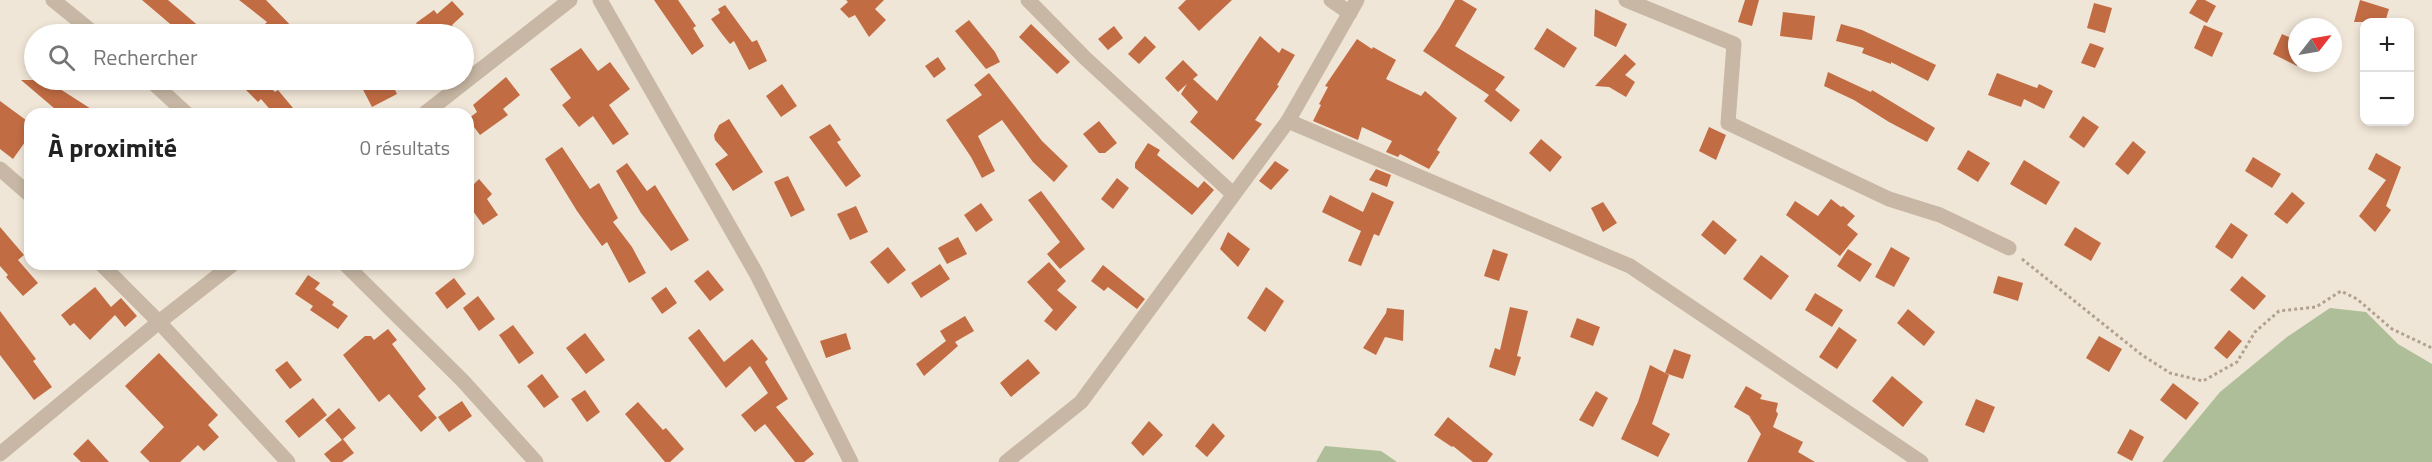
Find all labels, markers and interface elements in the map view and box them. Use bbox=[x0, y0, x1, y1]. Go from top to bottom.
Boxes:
north arrow bbox=[2288, 18, 2342, 72]
map controls bbox=[2360, 18, 2414, 126]
button: + bbox=[2360, 18, 2414, 72]
search box bbox=[24, 24, 474, 90]
text: Rechercher bbox=[93, 40, 198, 74]
icon: search bbox=[45, 41, 78, 74]
button: − bbox=[2360, 72, 2414, 126]
text: À proximité bbox=[48, 128, 177, 167]
text: 0 résultats bbox=[360, 132, 450, 163]

